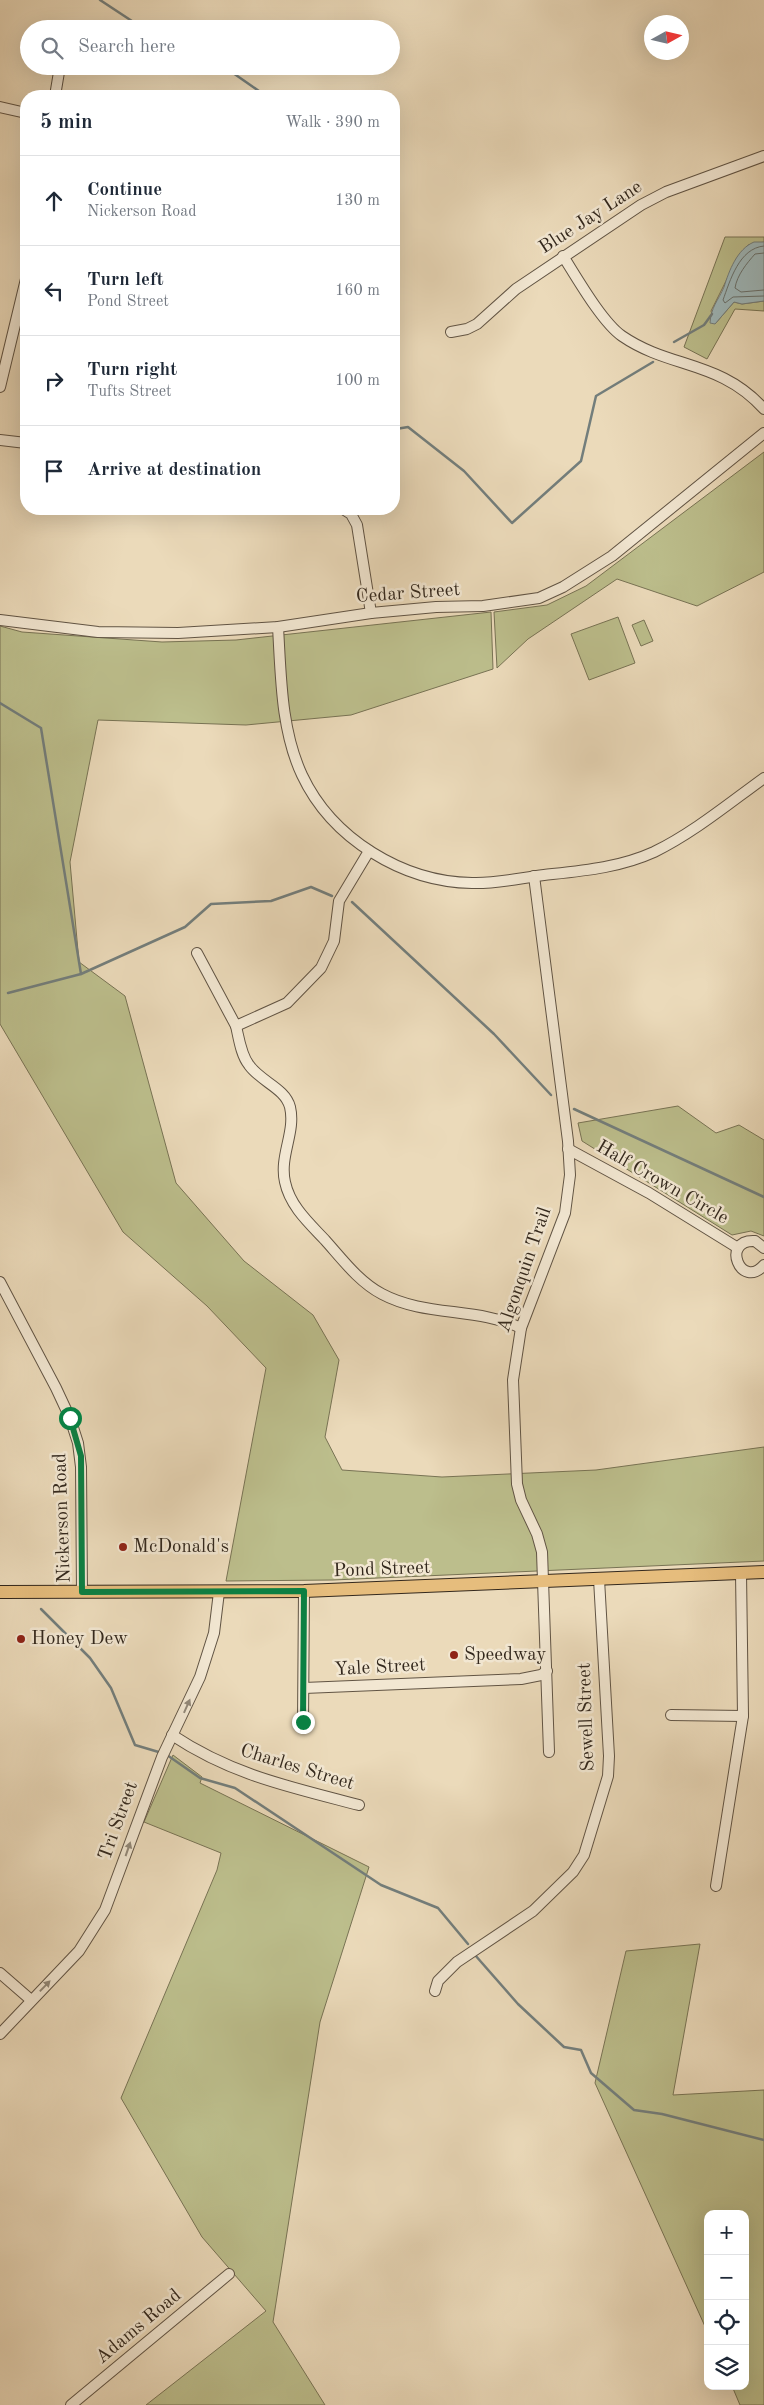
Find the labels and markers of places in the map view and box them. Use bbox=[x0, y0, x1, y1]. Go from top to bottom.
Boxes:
place label: McDonald's bbox=[133, 1538, 229, 1557]
marker: McDonald's bbox=[117, 1541, 129, 1553]
place label: Honey Dew bbox=[31, 1630, 128, 1649]
marker: Honey Dew bbox=[15, 1633, 27, 1645]
place label: Speedway bbox=[464, 1646, 546, 1665]
marker: Speedway bbox=[448, 1649, 460, 1661]

